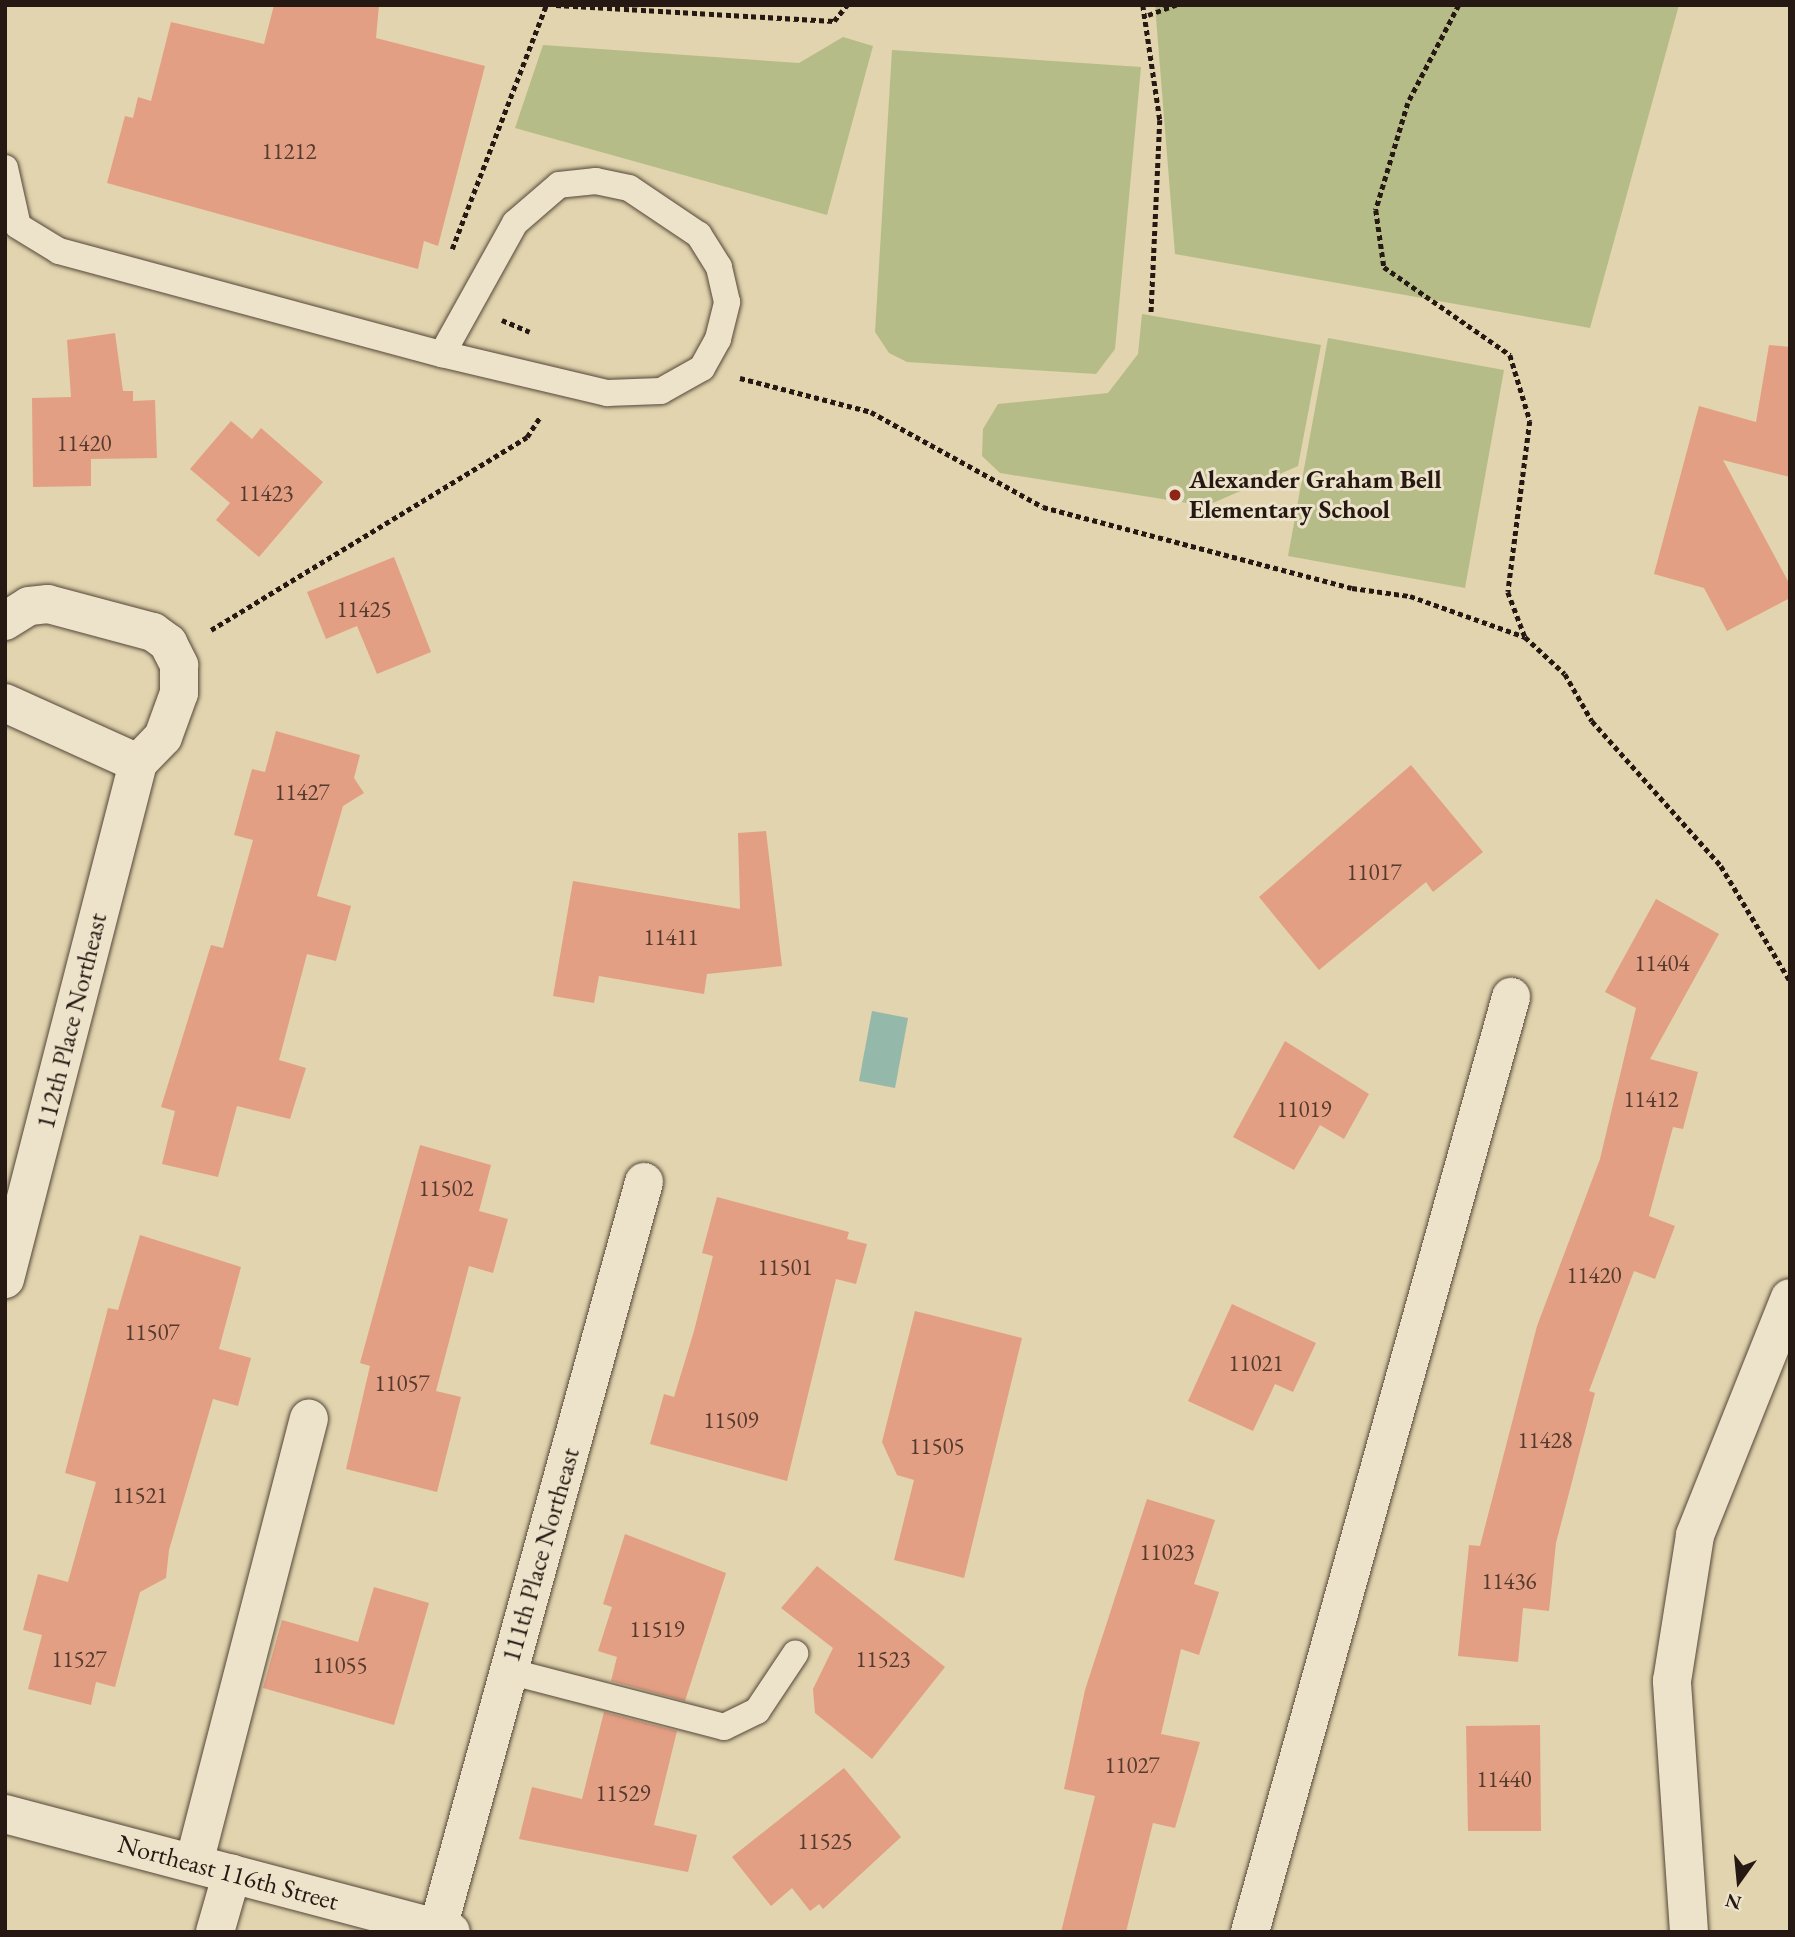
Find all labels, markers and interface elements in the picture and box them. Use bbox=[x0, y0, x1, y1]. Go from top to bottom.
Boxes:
house number: 11212 bbox=[261, 137, 317, 165]
house number: 11420 bbox=[56, 429, 112, 457]
place label: Alexander Graham Bell Elementary School bbox=[1189, 464, 1442, 526]
house number: 11423 bbox=[238, 479, 294, 507]
marker: Alexander Graham Bell Elementary School bbox=[1167, 487, 1183, 503]
house number: 11425 bbox=[336, 595, 392, 623]
house number: 11427 bbox=[274, 778, 330, 806]
house number: 11017 bbox=[1346, 858, 1402, 886]
street label: 112th Place Northeast bbox=[30, 910, 114, 1132]
house number: 11411 bbox=[643, 923, 699, 951]
house number: 11404 bbox=[1634, 949, 1690, 977]
house number: 11412 bbox=[1623, 1085, 1679, 1113]
house number: 11019 bbox=[1276, 1095, 1332, 1123]
house number: 11502 bbox=[418, 1174, 474, 1202]
house number: 11501 bbox=[757, 1253, 813, 1281]
house number: 11420 bbox=[1566, 1261, 1622, 1289]
house number: 11507 bbox=[124, 1318, 180, 1346]
house number: 11021 bbox=[1228, 1349, 1284, 1377]
house number: 11057 bbox=[374, 1369, 430, 1397]
house number: 11509 bbox=[703, 1406, 759, 1434]
house number: 11428 bbox=[1517, 1426, 1573, 1454]
house number: 11505 bbox=[909, 1432, 965, 1460]
street label: 111th Place Northeast bbox=[495, 1444, 587, 1666]
house number: 11521 bbox=[112, 1481, 168, 1509]
house number: 11023 bbox=[1139, 1538, 1195, 1566]
house number: 11436 bbox=[1481, 1567, 1537, 1595]
house number: 11519 bbox=[629, 1615, 685, 1643]
house number: 11527 bbox=[51, 1645, 107, 1673]
house number: 11523 bbox=[855, 1645, 911, 1673]
house number: 11055 bbox=[312, 1651, 368, 1679]
house number: 11027 bbox=[1104, 1751, 1160, 1779]
house number: 11440 bbox=[1476, 1765, 1532, 1793]
house number: 11529 bbox=[595, 1779, 651, 1807]
house number: 11525 bbox=[797, 1827, 853, 1855]
street label: Northeast 116th Street bbox=[114, 1829, 342, 1917]
north arrow bbox=[1704, 1846, 1774, 1916]
text: N bbox=[1723, 1888, 1744, 1916]

